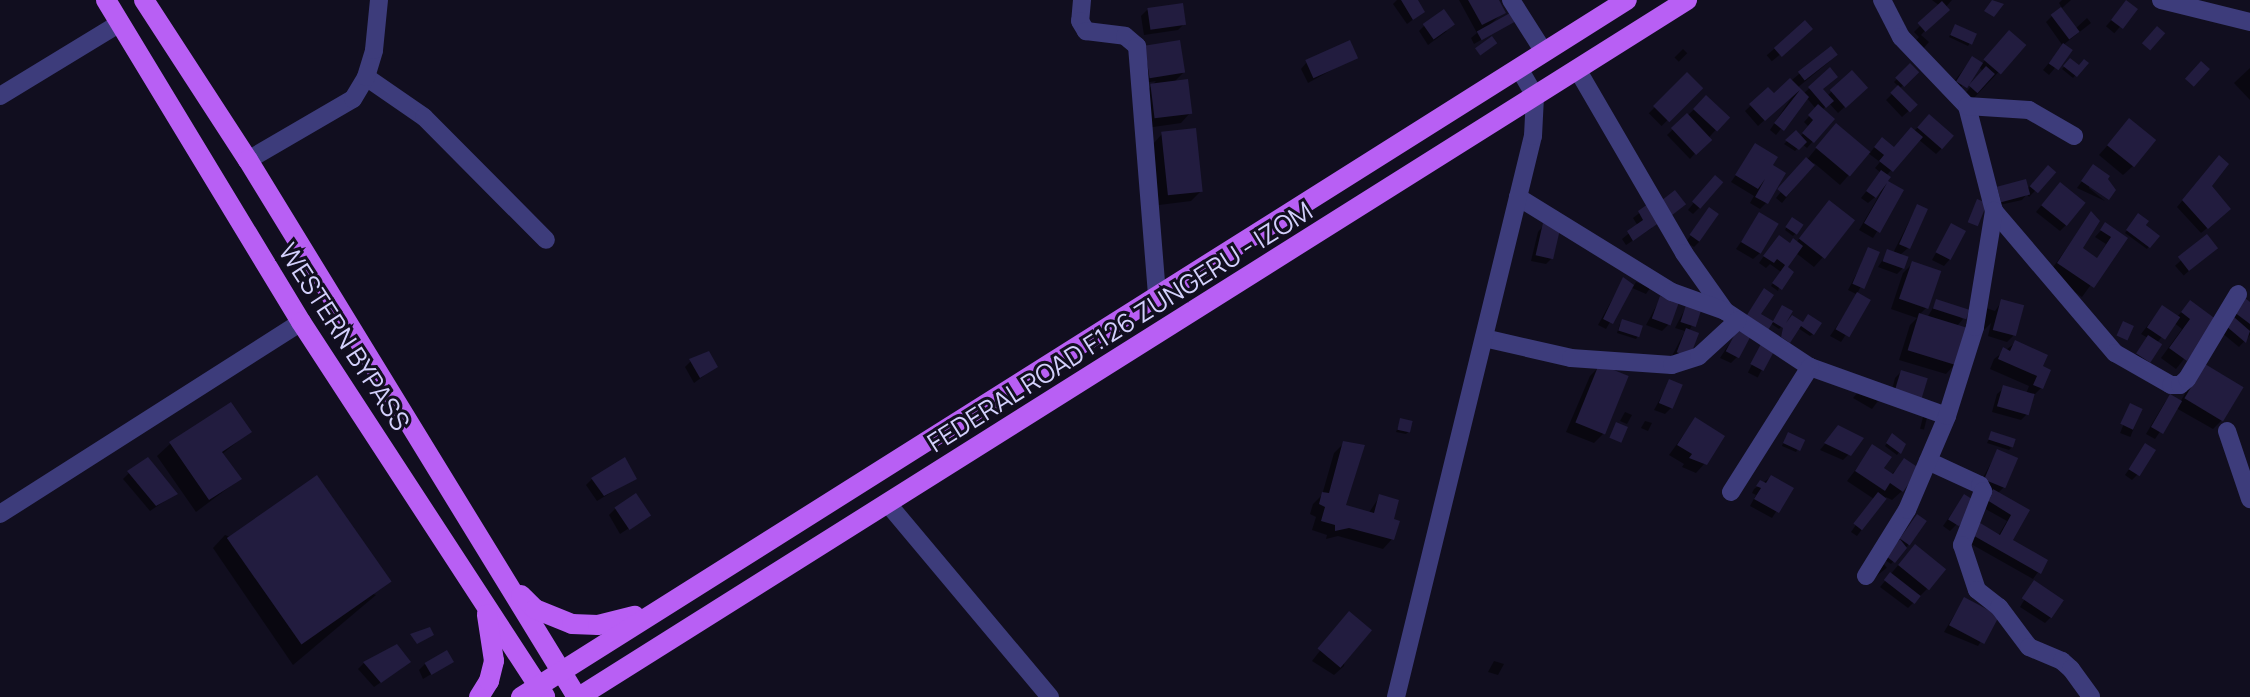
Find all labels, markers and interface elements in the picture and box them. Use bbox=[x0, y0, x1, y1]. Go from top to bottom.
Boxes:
street label: FEDERAL ROAD F.126 ZUNGERU - IZOM bbox=[921, 195, 1319, 459]
street label: WESTERN BYPASS bbox=[272, 238, 416, 436]

